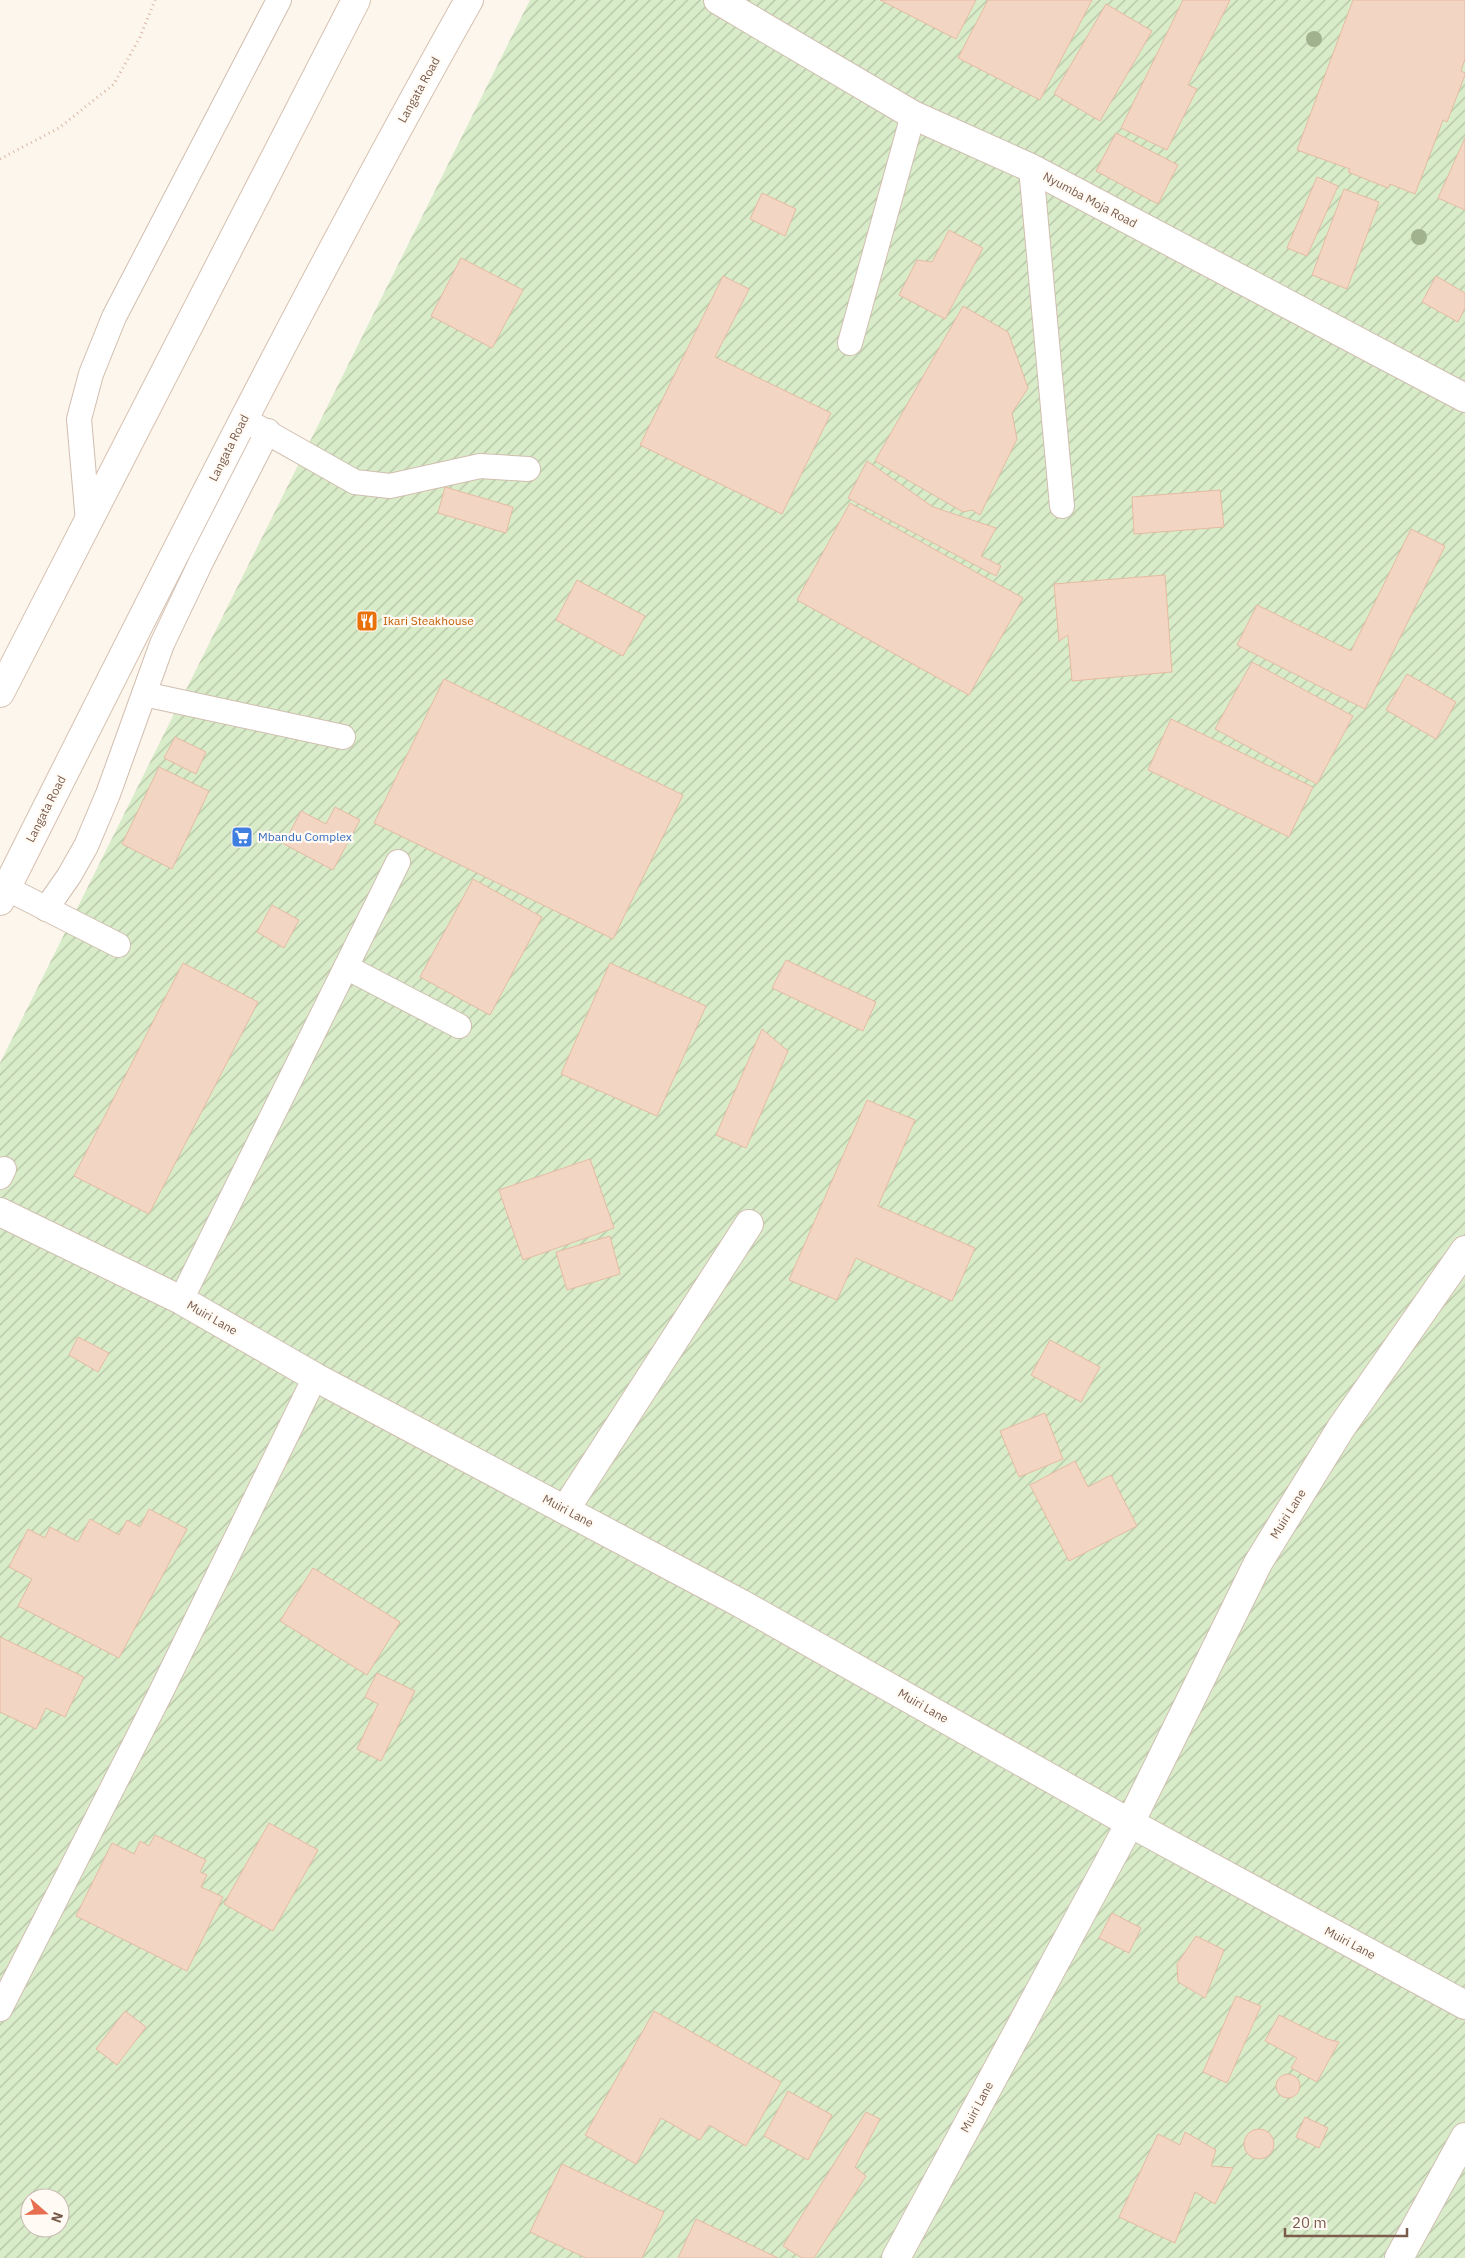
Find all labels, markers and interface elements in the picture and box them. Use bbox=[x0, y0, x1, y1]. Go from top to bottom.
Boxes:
street label: Langata Road bbox=[394, 54, 443, 125]
street label: Nyumba Moja Road bbox=[1041, 168, 1140, 231]
street label: Langata Road bbox=[205, 412, 252, 484]
restaurant icon: Ikari Steakhouse bbox=[355, 609, 379, 633]
place label: Ikari Steakhouse bbox=[383, 613, 474, 628]
street label: Langata Road bbox=[22, 773, 69, 845]
supermarket icon: Mbandu Complex bbox=[230, 825, 254, 849]
place label: Mbandu Complex bbox=[258, 829, 352, 844]
street label: Muiri Lane bbox=[184, 1297, 240, 1338]
street label: Muiri Lane bbox=[1266, 1486, 1309, 1541]
street label: Muiri Lane bbox=[540, 1491, 597, 1530]
street label: Muiri Lane bbox=[895, 1685, 951, 1726]
street label: Muiri Lane bbox=[1322, 1923, 1379, 1962]
street label: Muiri Lane bbox=[957, 2078, 996, 2135]
north arrow bbox=[20, 2188, 70, 2238]
scale bar bbox=[1285, 2206, 1408, 2238]
text: N bbox=[47, 2210, 67, 2225]
text: 20 m bbox=[1292, 2213, 1327, 2232]

